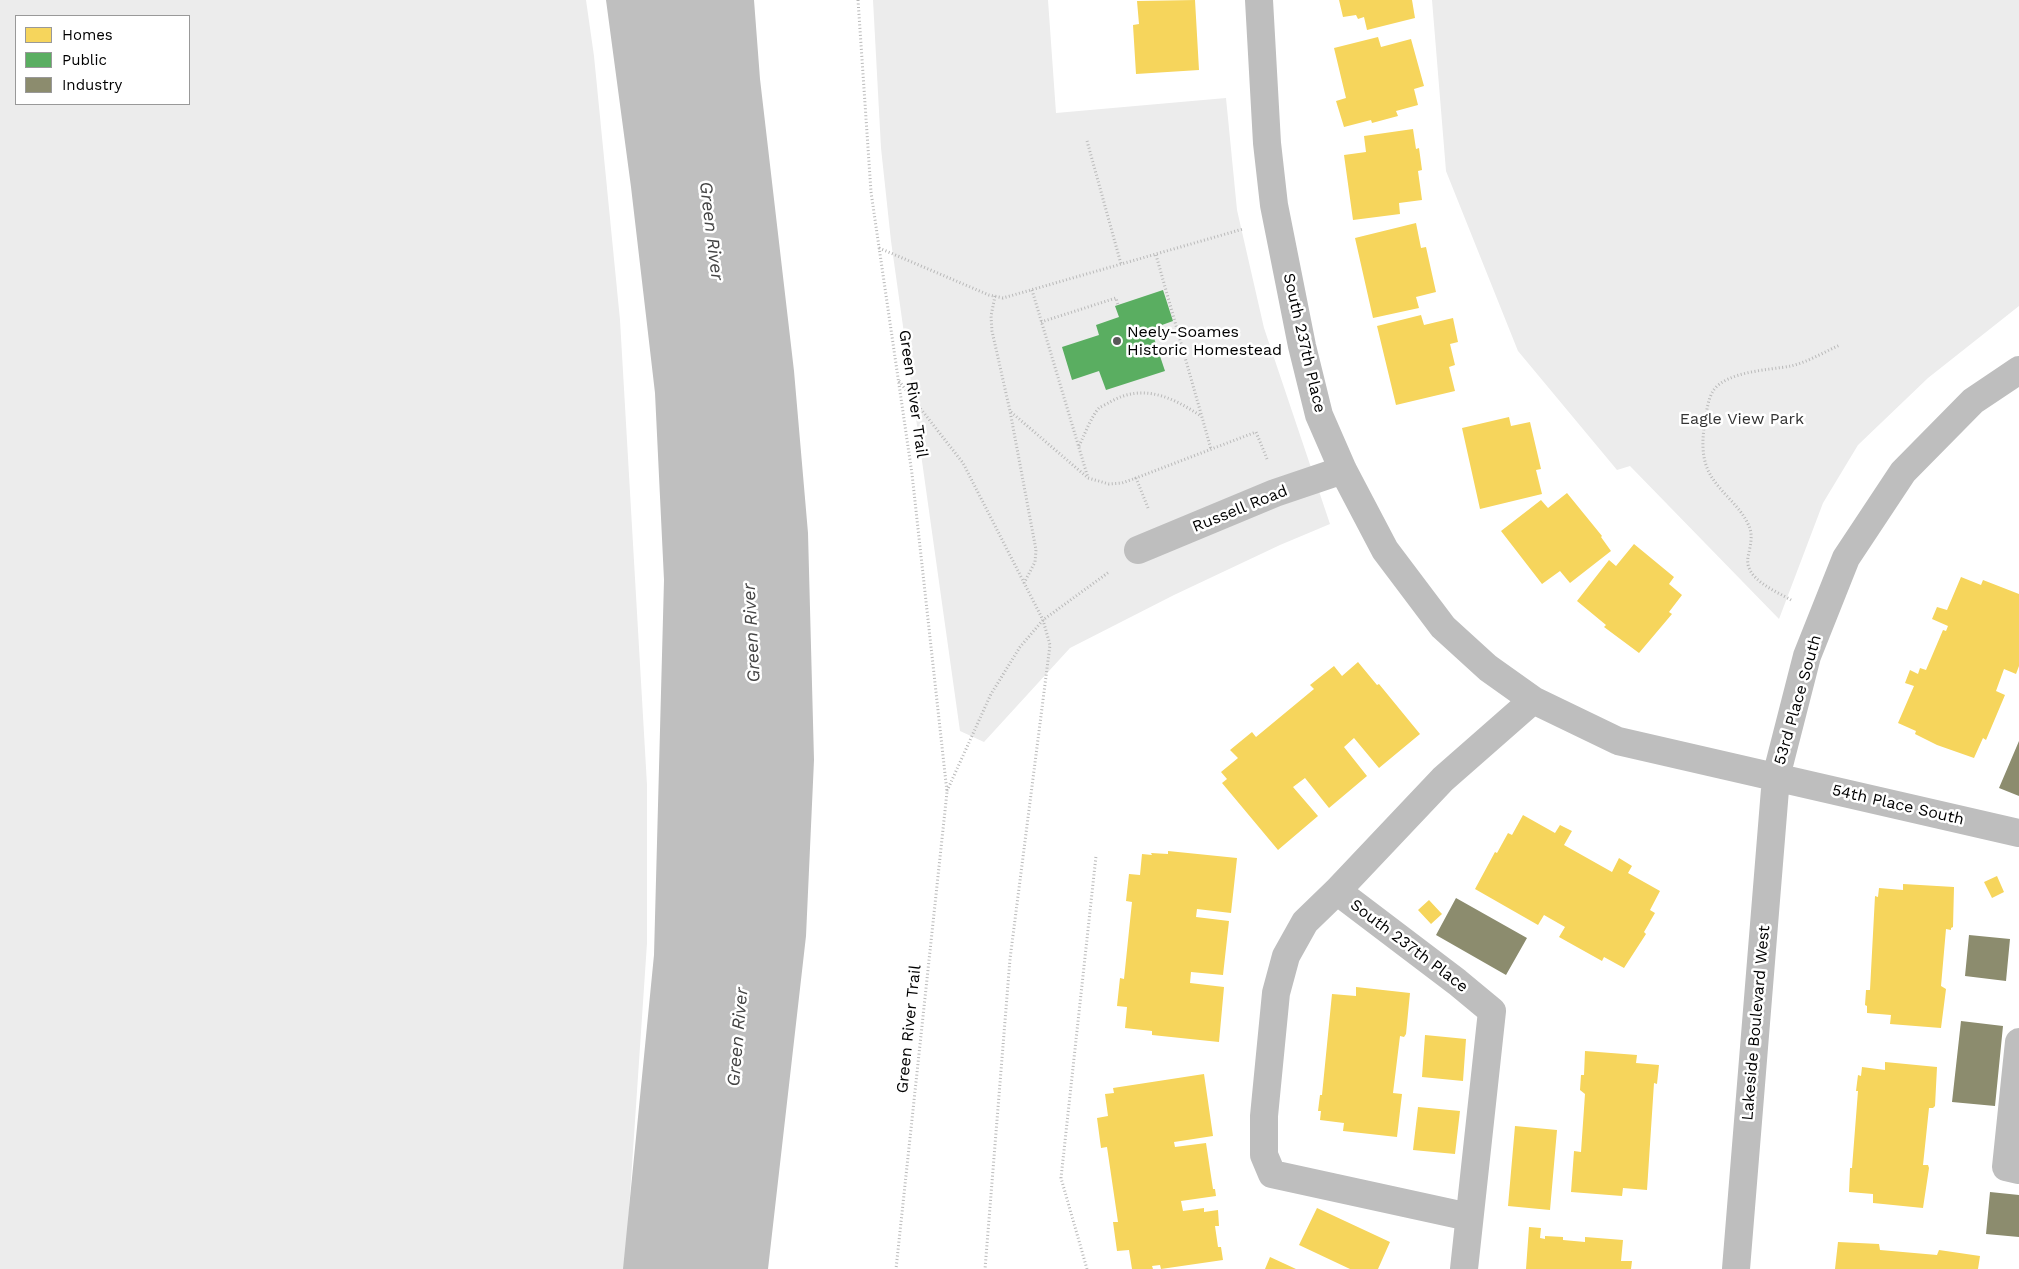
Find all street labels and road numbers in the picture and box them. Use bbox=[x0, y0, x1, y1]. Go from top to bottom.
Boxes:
street label: South 237th Place bbox=[1279, 271, 1329, 415]
street label: Green River Trail bbox=[895, 329, 931, 459]
street label: Russell Road bbox=[1190, 481, 1290, 537]
street label: 53rd Place South bbox=[1770, 633, 1826, 767]
street label: 54th Place South bbox=[1830, 780, 1966, 830]
street label: South 237th Place bbox=[1346, 895, 1472, 997]
street label: Lakeside Boulevard West bbox=[1738, 925, 1774, 1121]
street label: Green River Trail bbox=[893, 964, 925, 1094]

